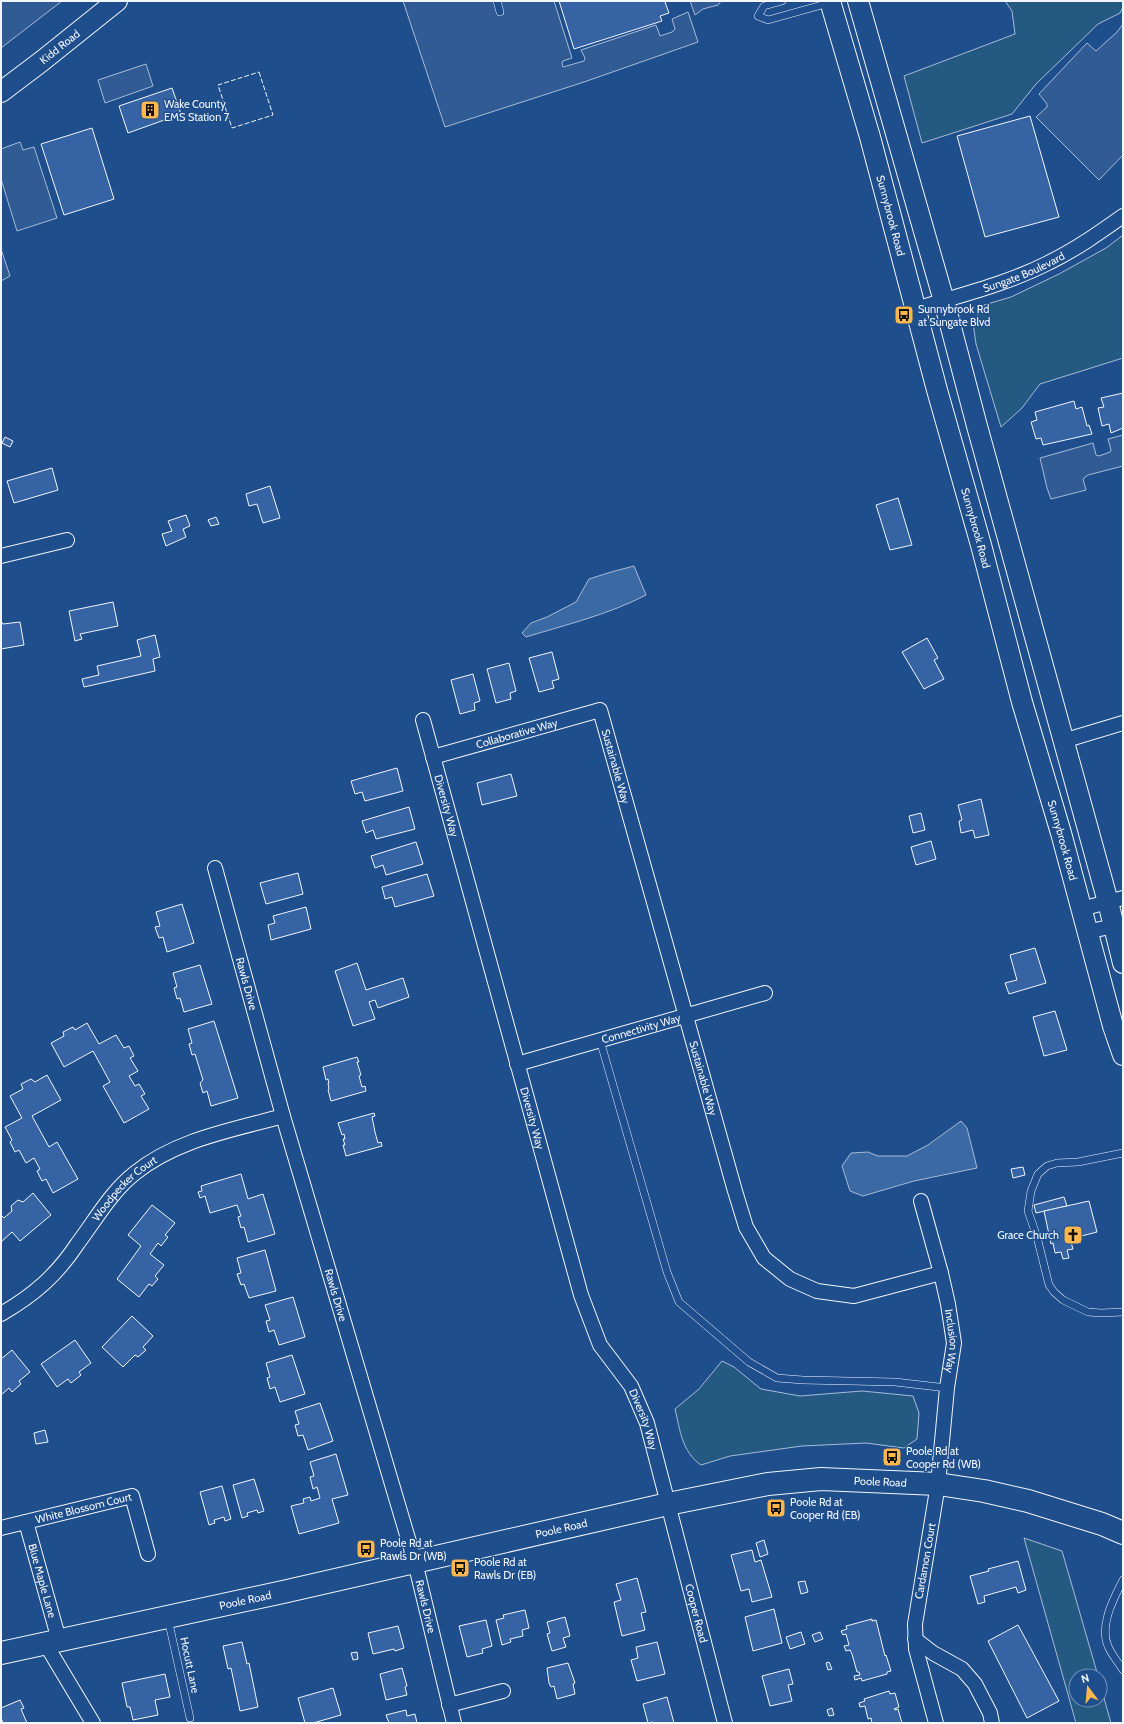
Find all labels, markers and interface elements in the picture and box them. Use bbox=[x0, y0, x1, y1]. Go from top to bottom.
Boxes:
street label: Kidd Road bbox=[37, 27, 83, 67]
place label: Wake County EMS Station 7 bbox=[164, 97, 230, 124]
building icon: Wake County EMS Station 7 bbox=[139, 99, 161, 121]
street label: Sunnybrook Road bbox=[873, 174, 908, 257]
street label: Sungate Boulevard bbox=[981, 249, 1067, 295]
place label: Sunnybrook Rd at Sungate Blvd bbox=[918, 302, 990, 329]
bus stop icon: Sunnybrook Rd at Sungate Blvd bbox=[893, 304, 915, 326]
street label: Sunnybrook Road bbox=[958, 486, 994, 570]
street label: Collaborative Way bbox=[474, 715, 560, 752]
street label: Sustainable Way bbox=[599, 727, 633, 806]
street label: Diversity Way bbox=[431, 773, 462, 839]
street label: Sunnybrook Road bbox=[1045, 798, 1080, 882]
street label: Rawls Drive bbox=[233, 956, 261, 1012]
street label: Connectivity Way bbox=[600, 1010, 683, 1046]
street label: Sustainable Way bbox=[686, 1039, 721, 1118]
street label: Diversity Way bbox=[517, 1086, 548, 1151]
street label: Woodpecker Court bbox=[89, 1153, 160, 1224]
church icon: Grace Church bbox=[1062, 1224, 1084, 1246]
place label: Grace Church bbox=[997, 1228, 1059, 1242]
street label: Rawls Drive bbox=[322, 1267, 351, 1323]
street label: Inclusion Way bbox=[942, 1308, 961, 1374]
street label: Diversity Way bbox=[626, 1387, 661, 1452]
place label: Poole Rd at Cooper Rd (WB) bbox=[906, 1444, 981, 1471]
bus stop icon: Poole Rd at Cooper Rd (WB) bbox=[881, 1446, 903, 1468]
street label: Poole Road bbox=[854, 1473, 907, 1490]
street label: White Blossom Court bbox=[34, 1489, 133, 1526]
place label: Poole Rd at Cooper Rd (EB) bbox=[790, 1495, 861, 1522]
bus stop icon: Poole Rd at Cooper Rd (EB) bbox=[765, 1497, 787, 1519]
street label: Poole Road bbox=[534, 1516, 589, 1541]
street label: Cardamon Court bbox=[911, 1522, 939, 1600]
place label: Poole Rd at Rawls Dr (WB) bbox=[380, 1536, 447, 1563]
bus stop icon: Poole Rd at Rawls Dr (WB) bbox=[355, 1538, 377, 1560]
street label: Blue Maple Lane bbox=[25, 1542, 60, 1620]
place label: Poole Rd at Rawls Dr (EB) bbox=[474, 1555, 536, 1582]
bus stop icon: Poole Rd at Rawls Dr (EB) bbox=[449, 1557, 471, 1579]
street label: Rawls Drive bbox=[413, 1579, 439, 1635]
street label: Cooper Road bbox=[682, 1582, 711, 1644]
street label: Poole Road bbox=[218, 1588, 273, 1613]
street label: Hocutt Lane bbox=[177, 1636, 203, 1695]
north arrow bbox=[1068, 1668, 1108, 1708]
text: N bbox=[1080, 1671, 1091, 1686]

